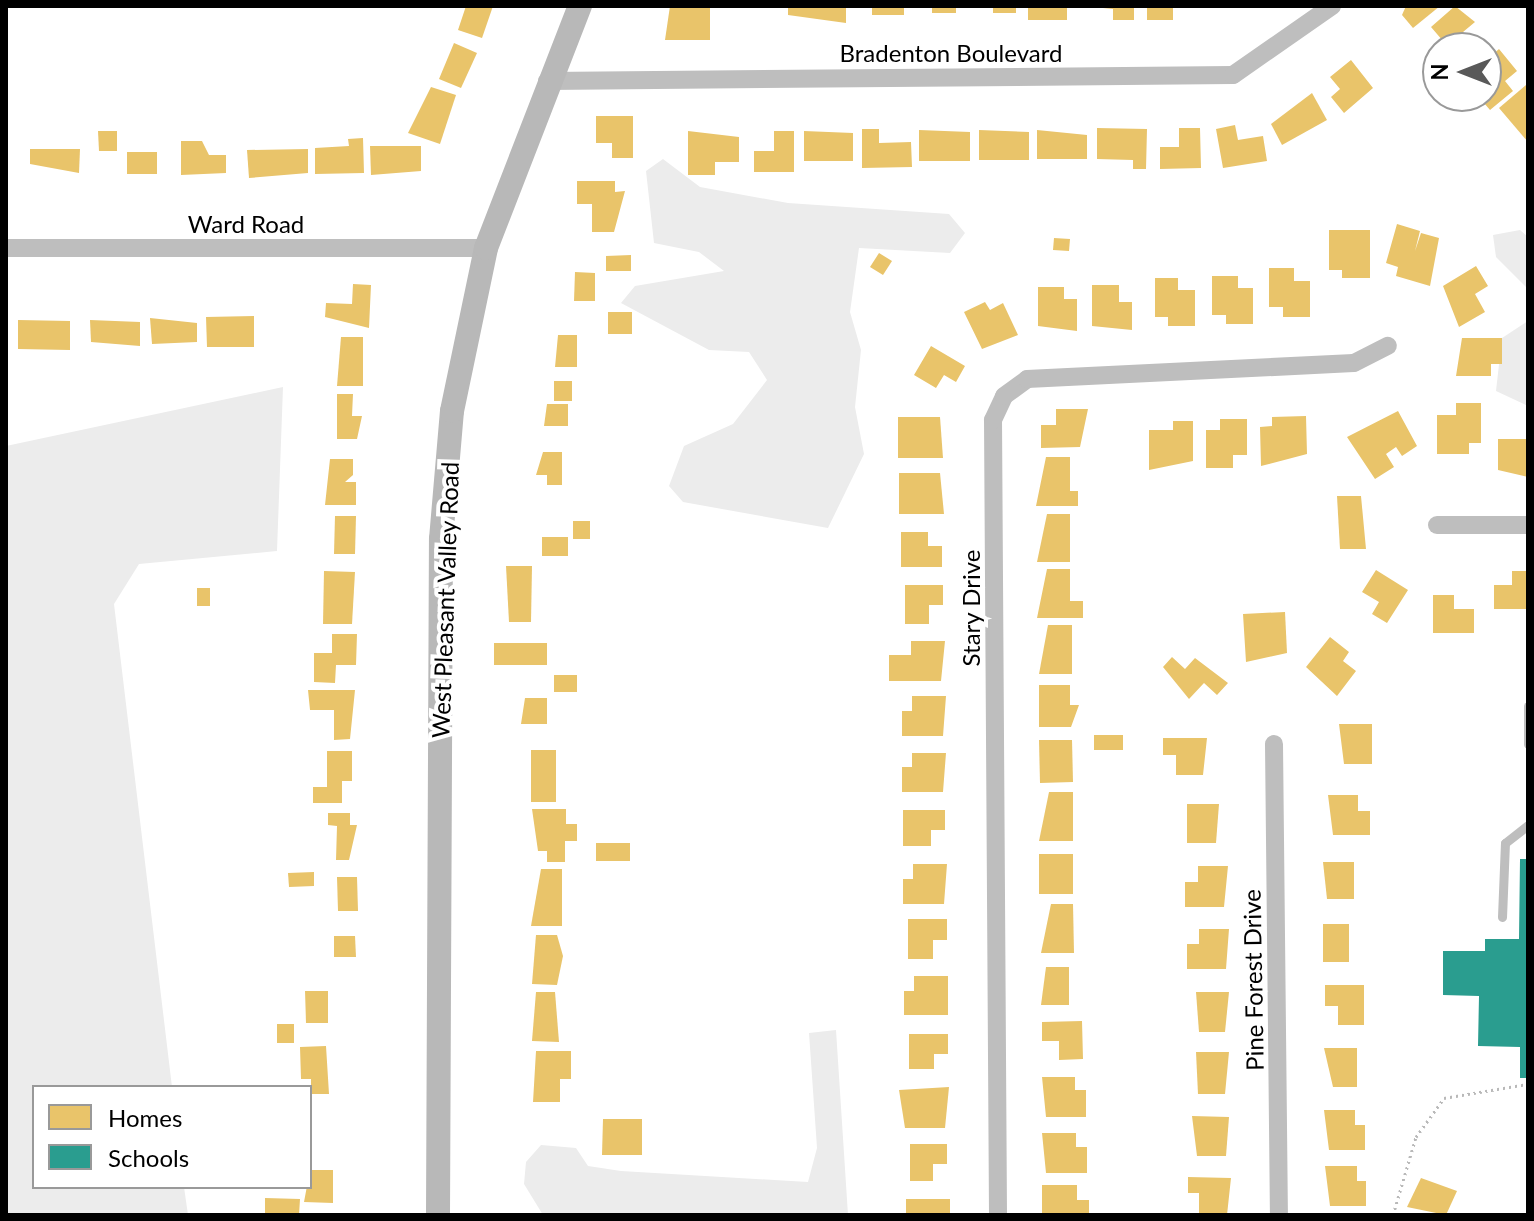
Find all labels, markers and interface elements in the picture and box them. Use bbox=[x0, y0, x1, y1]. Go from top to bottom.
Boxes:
north arrow bbox=[1422, 32, 1502, 112]
street label: Bradenton Boulevard bbox=[840, 39, 1062, 67]
text: N bbox=[1426, 64, 1453, 80]
street label: Ward Road bbox=[188, 210, 304, 238]
street label: West Pleasant Valley Road bbox=[426, 461, 464, 739]
street label: Stary Drive bbox=[957, 549, 985, 667]
street label: Pine Forest Drive bbox=[1237, 889, 1269, 1071]
legend bbox=[32, 1085, 312, 1189]
text: Homes bbox=[108, 1103, 182, 1132]
text: Schools bbox=[108, 1143, 189, 1172]

